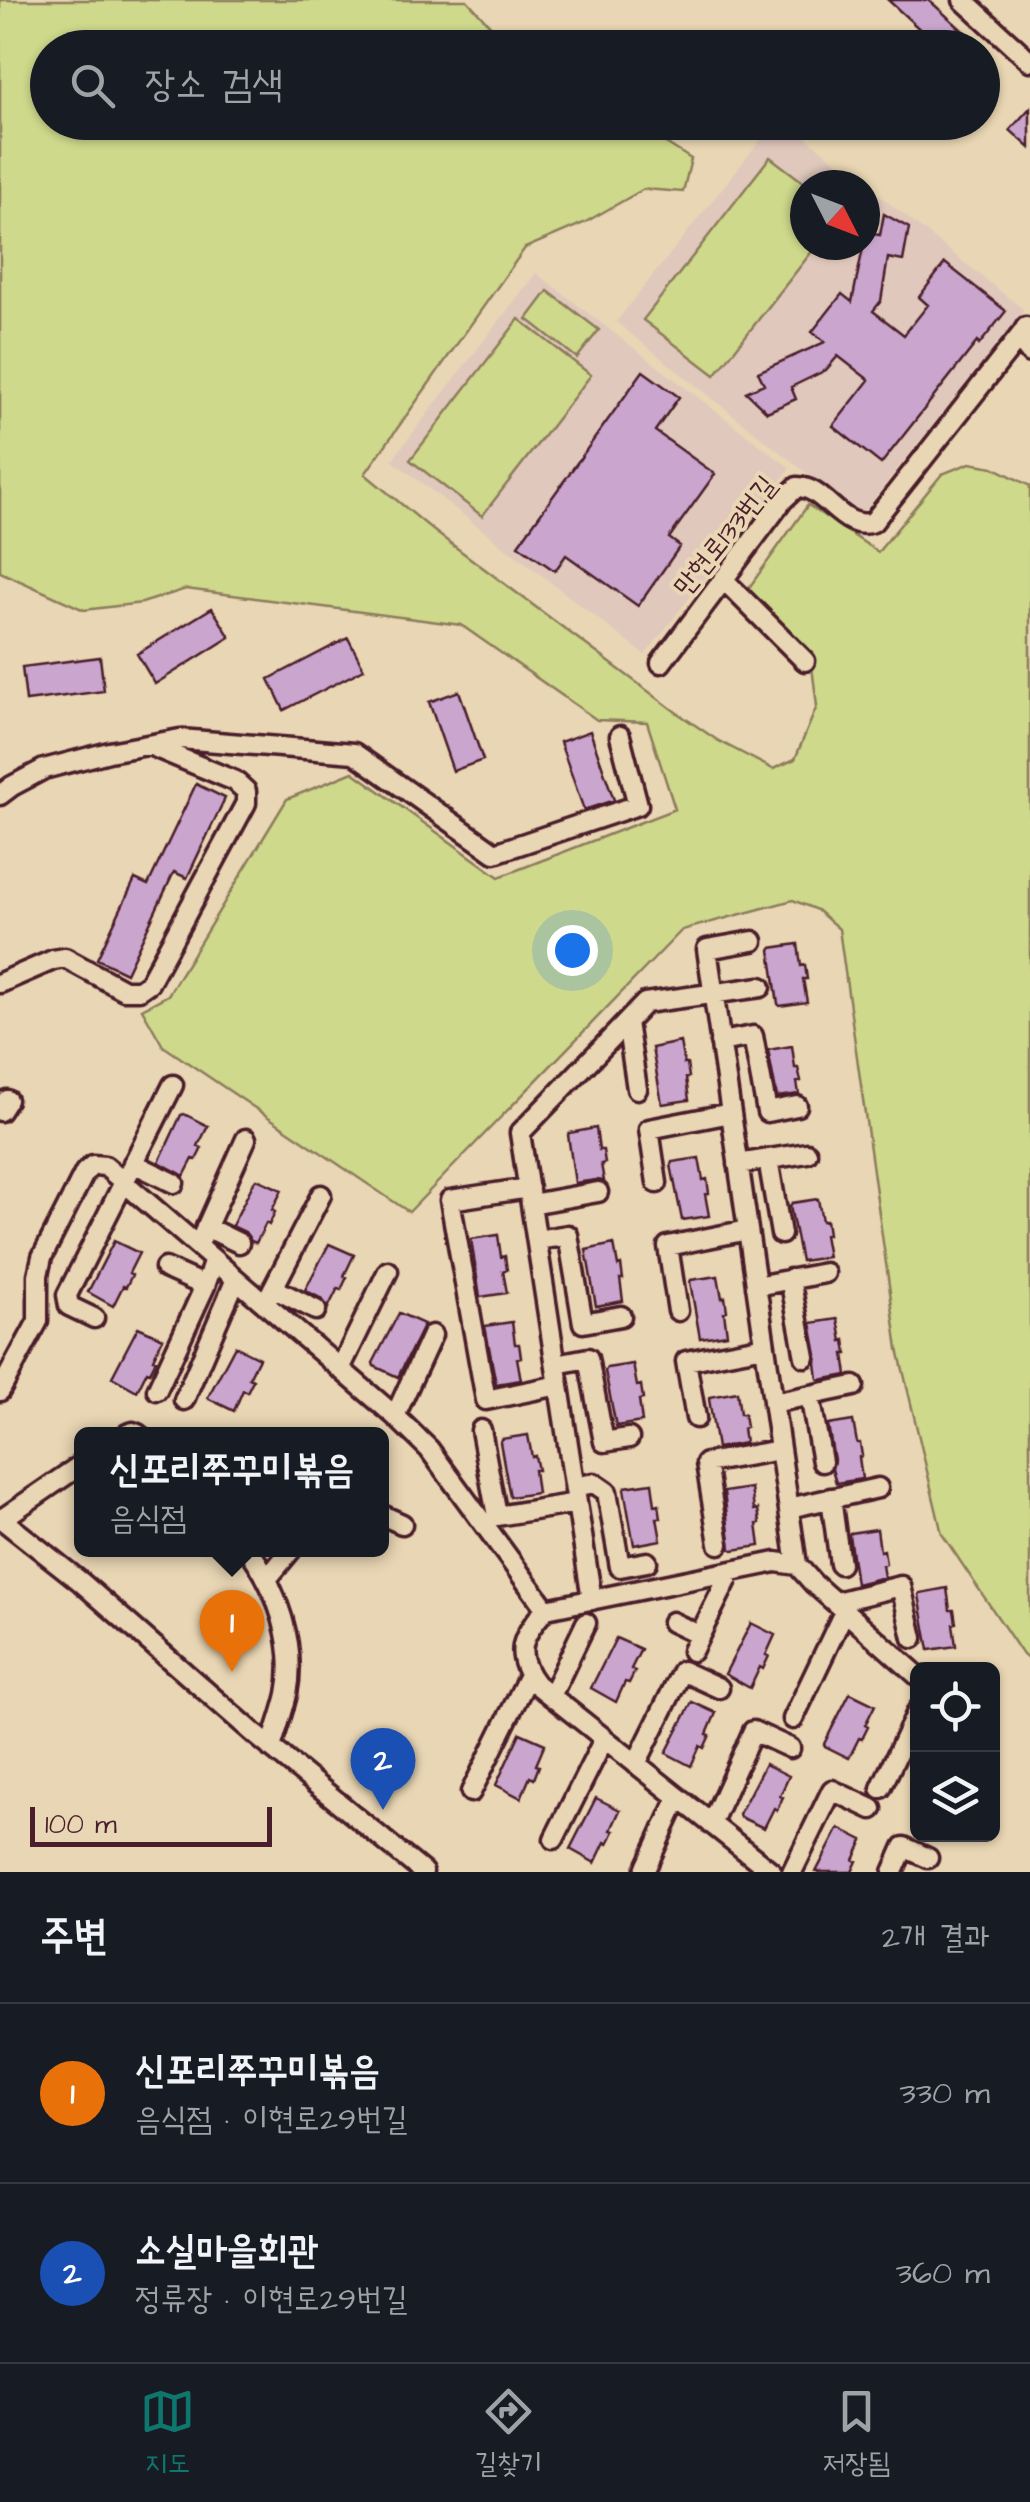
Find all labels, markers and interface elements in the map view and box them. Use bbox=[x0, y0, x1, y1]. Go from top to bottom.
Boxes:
search box bbox=[30, 30, 1000, 140]
icon: search bbox=[65, 58, 120, 113]
text: 장소 검색 bbox=[145, 59, 283, 111]
north arrow bbox=[790, 170, 880, 260]
street label: 만현로133번길 bbox=[664, 467, 786, 605]
your location bbox=[547, 925, 598, 976]
popup bbox=[74, 1427, 389, 1557]
text: 신포리쭈꾸미볶음 bbox=[109, 1444, 354, 1496]
text: 음식점 bbox=[109, 1496, 186, 1541]
pin: 1 bbox=[200, 1590, 264, 1672]
map controls bbox=[910, 1662, 1000, 1842]
button: locate bbox=[910, 1662, 1000, 1752]
pin: 2 bbox=[350, 1728, 416, 1810]
button: layers bbox=[910, 1752, 1000, 1842]
scale bar bbox=[30, 1802, 272, 1846]
text: 100 m bbox=[45, 1805, 117, 1844]
text: 주변 bbox=[40, 1908, 108, 1966]
text: 2개 결과 bbox=[882, 1915, 990, 1960]
text: 신포리쭈꾸미볶음 bbox=[135, 2045, 380, 2097]
text: 1 bbox=[70, 2071, 75, 2116]
text: 330 m bbox=[900, 2071, 990, 2116]
text: 음식점 · 이현로29번길 bbox=[135, 2097, 408, 2142]
text: 소실마을회관 bbox=[135, 2225, 318, 2277]
text: 2 bbox=[63, 2251, 82, 2296]
text: 360 m bbox=[896, 2251, 990, 2296]
text: 정류장 · 이현로29번길 bbox=[135, 2277, 408, 2322]
tab: 지도 bbox=[140, 2384, 195, 2483]
tab: 길찾기 bbox=[475, 2384, 543, 2483]
tab: 저장됨 bbox=[822, 2384, 890, 2483]

